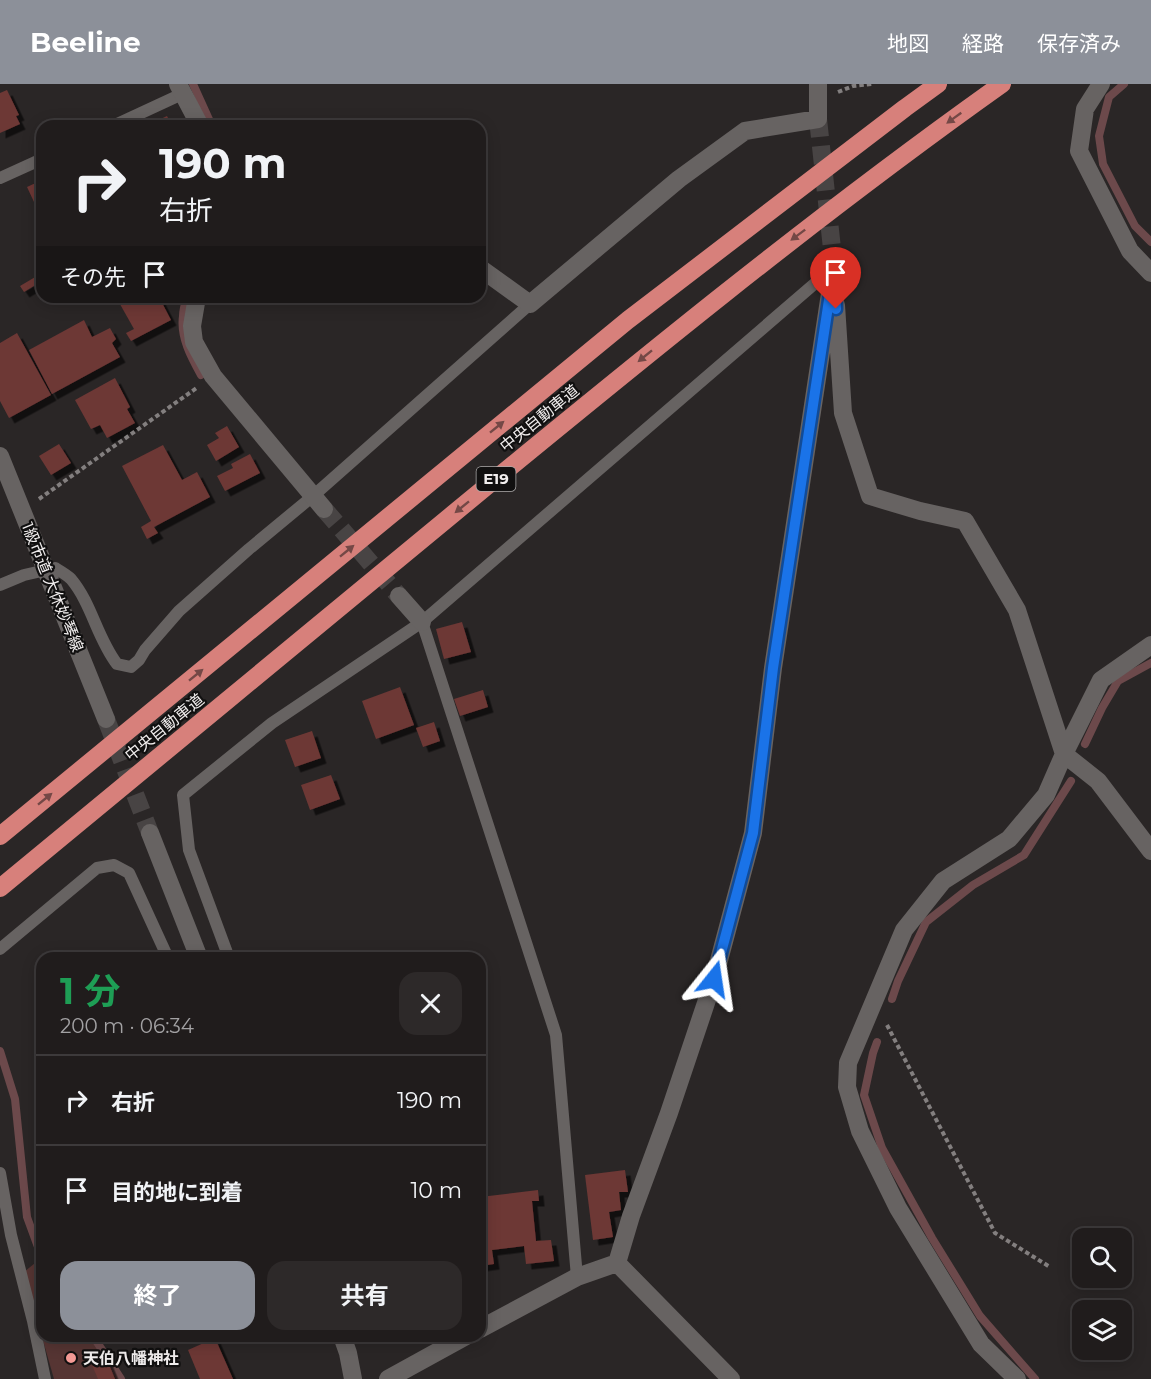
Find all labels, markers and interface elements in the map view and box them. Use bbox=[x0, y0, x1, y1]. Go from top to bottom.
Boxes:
text: Beeline bbox=[30, 25, 141, 59]
text: 地図 bbox=[887, 31, 929, 56]
text: 経路 bbox=[962, 31, 1004, 56]
text: 保存済み bbox=[1037, 31, 1121, 56]
one-way arrow bbox=[947, 112, 963, 124]
text: 190 m bbox=[159, 137, 287, 189]
icon: right bbox=[60, 144, 138, 222]
text: 右折 bbox=[159, 194, 213, 227]
one-way arrow bbox=[791, 229, 807, 241]
pin bbox=[810, 247, 861, 309]
icon: arrive bbox=[819, 256, 852, 289]
icon: arrive bbox=[138, 258, 171, 291]
text: その先 bbox=[60, 264, 126, 291]
one-way arrow bbox=[638, 349, 653, 362]
street label: 中央自動車道 bbox=[496, 381, 583, 456]
one-way arrow bbox=[489, 421, 505, 434]
road number: E19 bbox=[476, 467, 516, 491]
one-way arrow bbox=[455, 500, 470, 512]
street label: 1級市道 大休妙琴線 bbox=[18, 520, 87, 655]
one-way arrow bbox=[339, 545, 355, 558]
one-way arrow bbox=[188, 669, 203, 682]
street label: 中央自動車道 bbox=[121, 690, 208, 765]
one-way arrow bbox=[37, 792, 53, 805]
position arrow bbox=[682, 947, 746, 1011]
text: 1 分 bbox=[60, 969, 120, 1013]
button: close bbox=[399, 972, 462, 1035]
text: 200 m · 06:34 bbox=[60, 1014, 194, 1038]
icon: right bbox=[60, 1084, 93, 1117]
text: 190 m bbox=[397, 1087, 462, 1114]
text: 右折 bbox=[111, 1089, 155, 1116]
icon: arrive bbox=[60, 1174, 93, 1207]
text: 10 m bbox=[410, 1177, 462, 1204]
text: 目的地に到着 bbox=[111, 1179, 243, 1206]
map controls bbox=[1072, 1228, 1132, 1360]
button: search bbox=[1072, 1228, 1132, 1288]
button: 終了 bbox=[60, 1261, 255, 1330]
button: 共有 bbox=[267, 1261, 462, 1330]
button: layers bbox=[1072, 1300, 1132, 1360]
place label: 天伯八幡神社 bbox=[83, 1349, 179, 1368]
marker: 天伯八幡神社 bbox=[64, 1351, 78, 1365]

